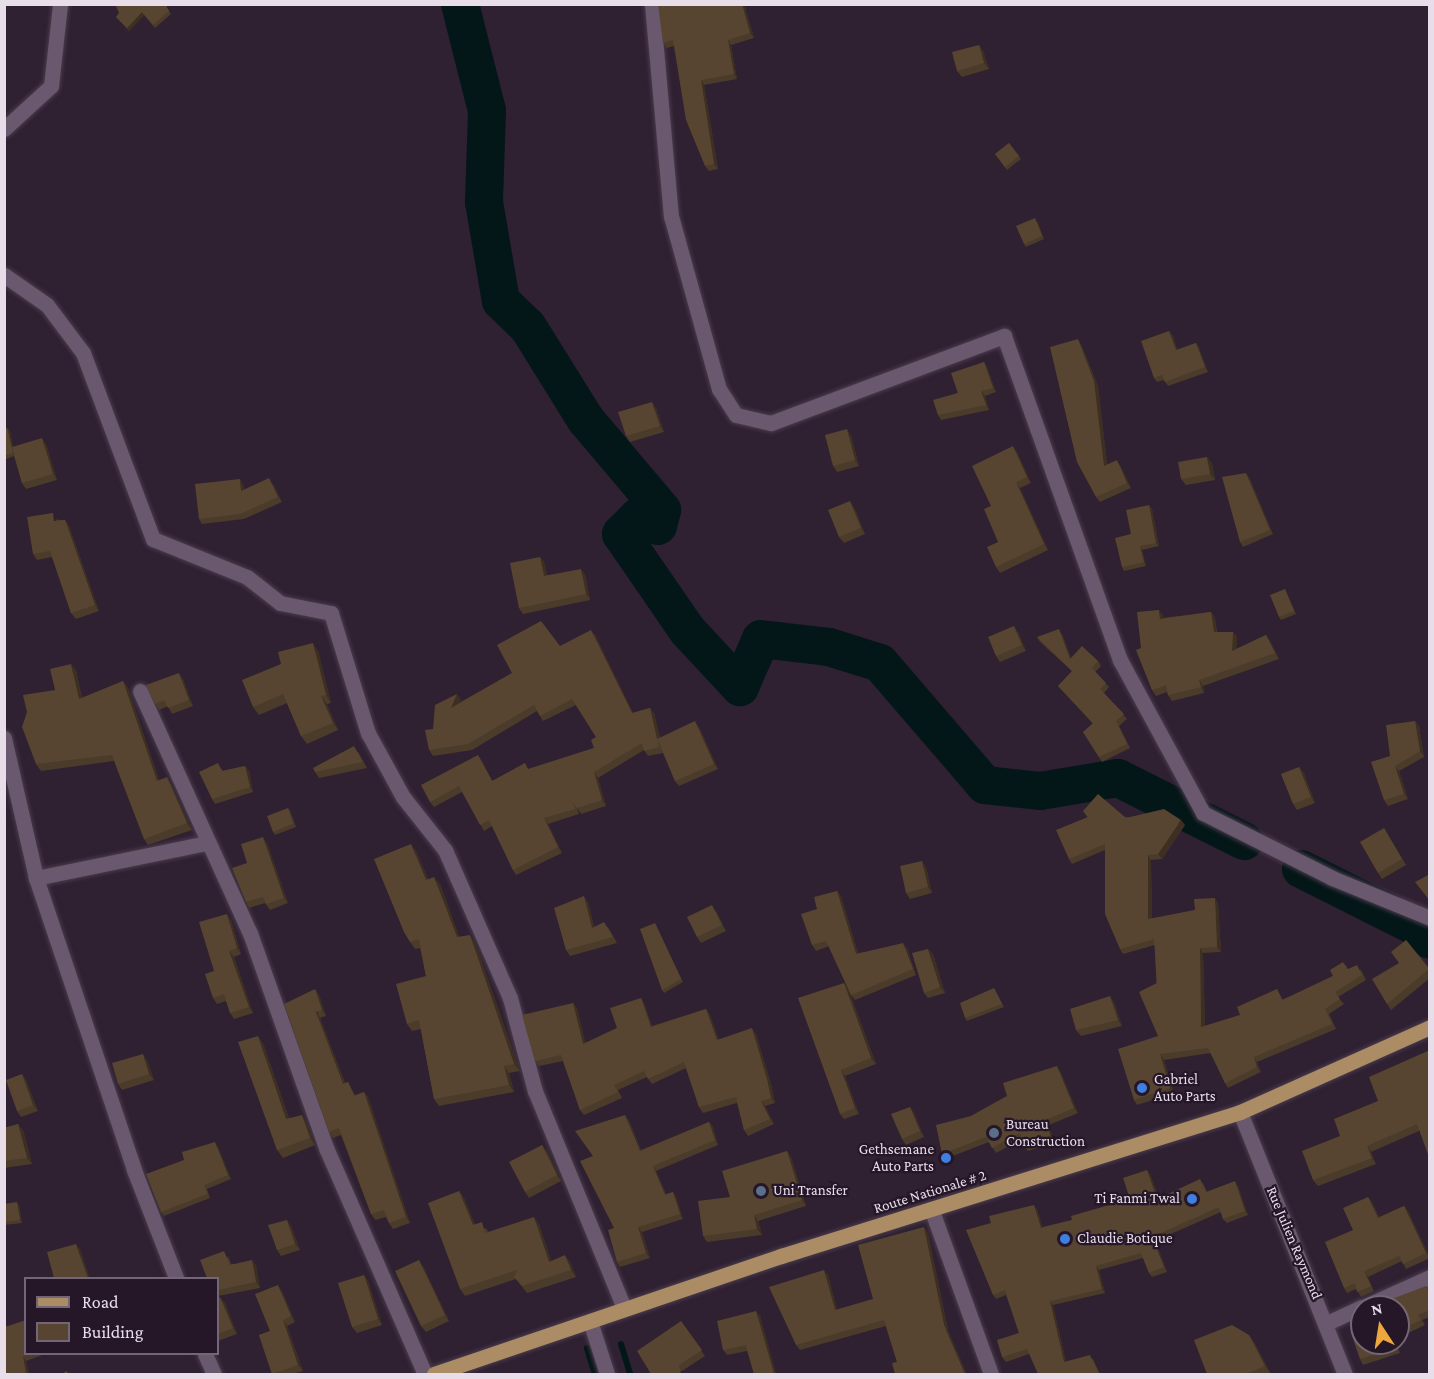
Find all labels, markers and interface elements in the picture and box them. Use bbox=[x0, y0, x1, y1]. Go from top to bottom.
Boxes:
place label: Gabriel Auto Parts bbox=[1154, 1070, 1216, 1105]
marker: Gabriel Auto Parts bbox=[1135, 1081, 1149, 1095]
place label: Bureau Construction bbox=[1006, 1115, 1085, 1150]
marker: Bureau Construction bbox=[987, 1126, 1001, 1140]
place label: Gethsemane Auto Parts bbox=[859, 1140, 934, 1175]
marker: Gethsemane Auto Parts bbox=[939, 1151, 953, 1165]
street label: Route Nationale # 2 bbox=[871, 1166, 989, 1218]
place label: Uni Transfer bbox=[773, 1182, 848, 1200]
marker: Uni Transfer bbox=[754, 1184, 768, 1198]
street label: Rue Julien Raymond bbox=[1262, 1184, 1326, 1302]
place label: Ti Fanmi Twal bbox=[1094, 1190, 1180, 1208]
marker: Ti Fanmi Twal bbox=[1185, 1192, 1199, 1206]
place label: Claudie Botique bbox=[1077, 1230, 1173, 1248]
marker: Claudie Botique bbox=[1058, 1232, 1072, 1246]
legend bbox=[24, 1277, 219, 1355]
text: Road bbox=[82, 1292, 119, 1312]
north arrow bbox=[1350, 1295, 1410, 1355]
text: N bbox=[1369, 1299, 1384, 1318]
text: Building bbox=[82, 1322, 143, 1342]

